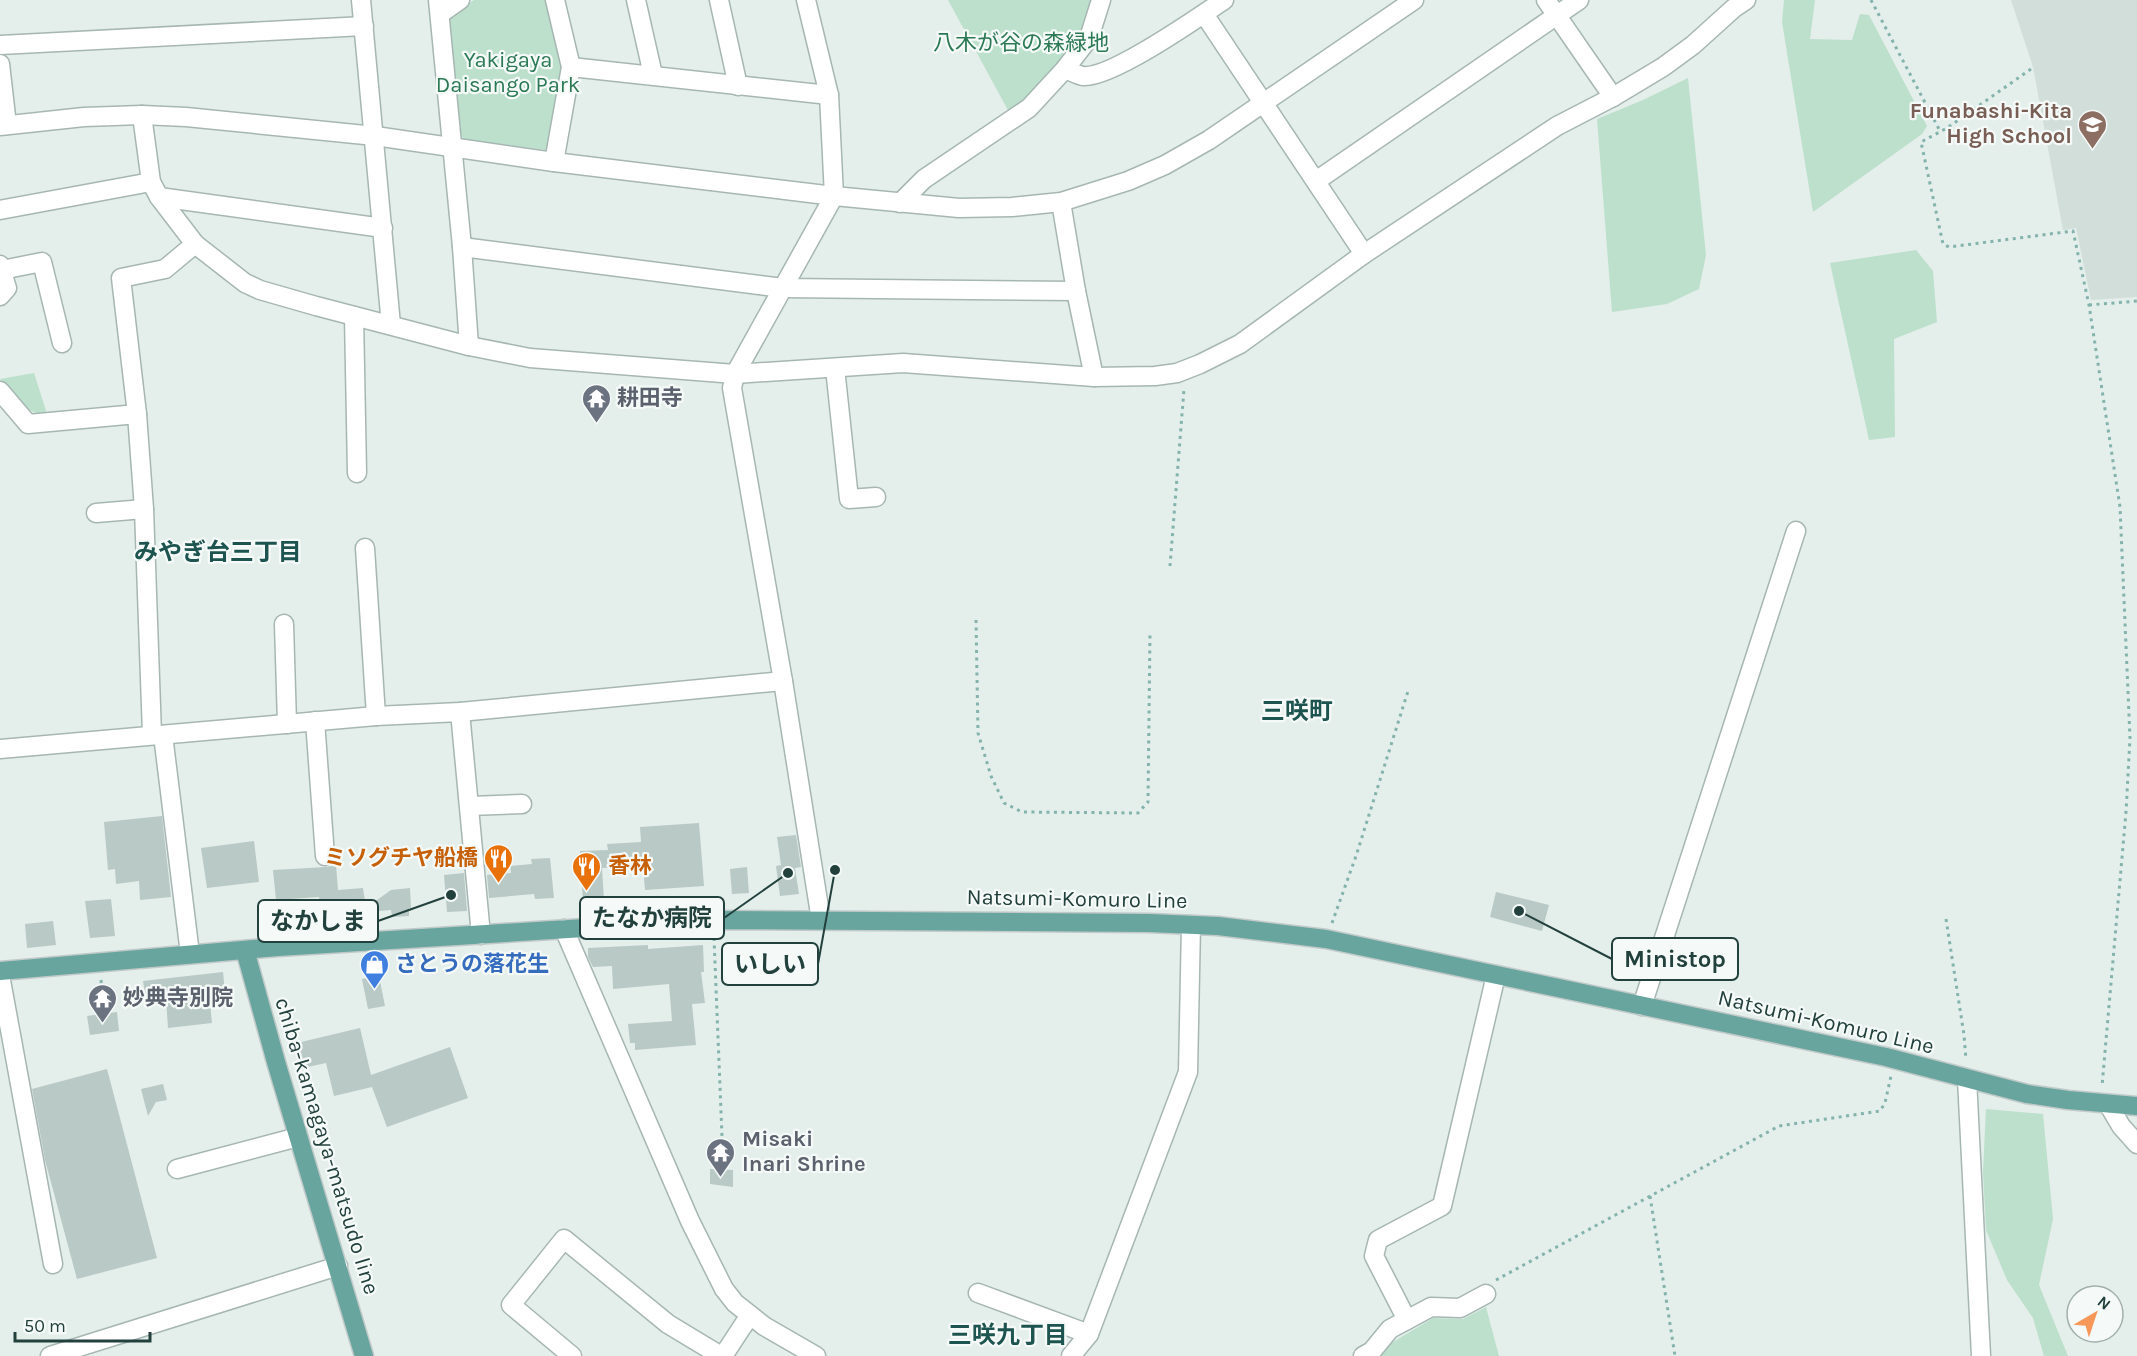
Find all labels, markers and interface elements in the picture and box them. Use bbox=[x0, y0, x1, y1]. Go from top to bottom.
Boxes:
park label: 八木が谷の森緑地 bbox=[933, 30, 1109, 56]
park label: Yakigaya Daisango Park bbox=[436, 47, 580, 98]
place label: Funabashi-Kita High School bbox=[1910, 98, 2072, 149]
school or university icon: Funabashi-Kita High School bbox=[2077, 108, 2109, 150]
temple icon: 耕田寺 bbox=[580, 382, 612, 424]
place label: 耕田寺 bbox=[617, 385, 683, 411]
district label: みやぎ台三丁目 bbox=[134, 538, 302, 566]
district label: 三咲町 bbox=[1261, 697, 1333, 725]
restaurant icon: ミソグチヤ船橋 bbox=[483, 842, 515, 884]
place label: ミソグチヤ船橋 bbox=[324, 845, 478, 871]
restaurant icon: 香林 bbox=[571, 850, 603, 892]
place label: 香林 bbox=[608, 853, 652, 879]
street label: Natsumi-Komuro Line bbox=[966, 884, 1188, 914]
callout: たなか病院 bbox=[580, 897, 724, 939]
callout: なかしま bbox=[258, 900, 378, 942]
text: たなか病院 bbox=[592, 904, 712, 932]
text: なかしま bbox=[270, 907, 366, 935]
callout: Ministop bbox=[1612, 938, 1738, 980]
callout: いしい bbox=[722, 943, 818, 985]
text: Ministop bbox=[1624, 945, 1726, 973]
shop icon: さとうの落花生 bbox=[358, 948, 390, 990]
text: いしい bbox=[734, 950, 806, 978]
place label: さとうの落花生 bbox=[395, 951, 549, 977]
temple icon: 妙典寺別院 bbox=[86, 982, 118, 1024]
street label: Natsumi-Komuro Line bbox=[1715, 984, 1937, 1060]
place label: 妙典寺別院 bbox=[123, 985, 233, 1011]
street label: chiba-kamagaya-matsudo line bbox=[269, 994, 385, 1298]
place label: Misaki Inari Shrine bbox=[742, 1126, 866, 1177]
temple icon: Misaki Inari Shrine bbox=[705, 1136, 737, 1178]
north arrow bbox=[2065, 1284, 2125, 1344]
text: N bbox=[2094, 1292, 2115, 1314]
scale bar bbox=[15, 1305, 150, 1343]
text: 50 m bbox=[24, 1315, 66, 1337]
district label: 三咲九丁目 bbox=[948, 1321, 1068, 1349]

